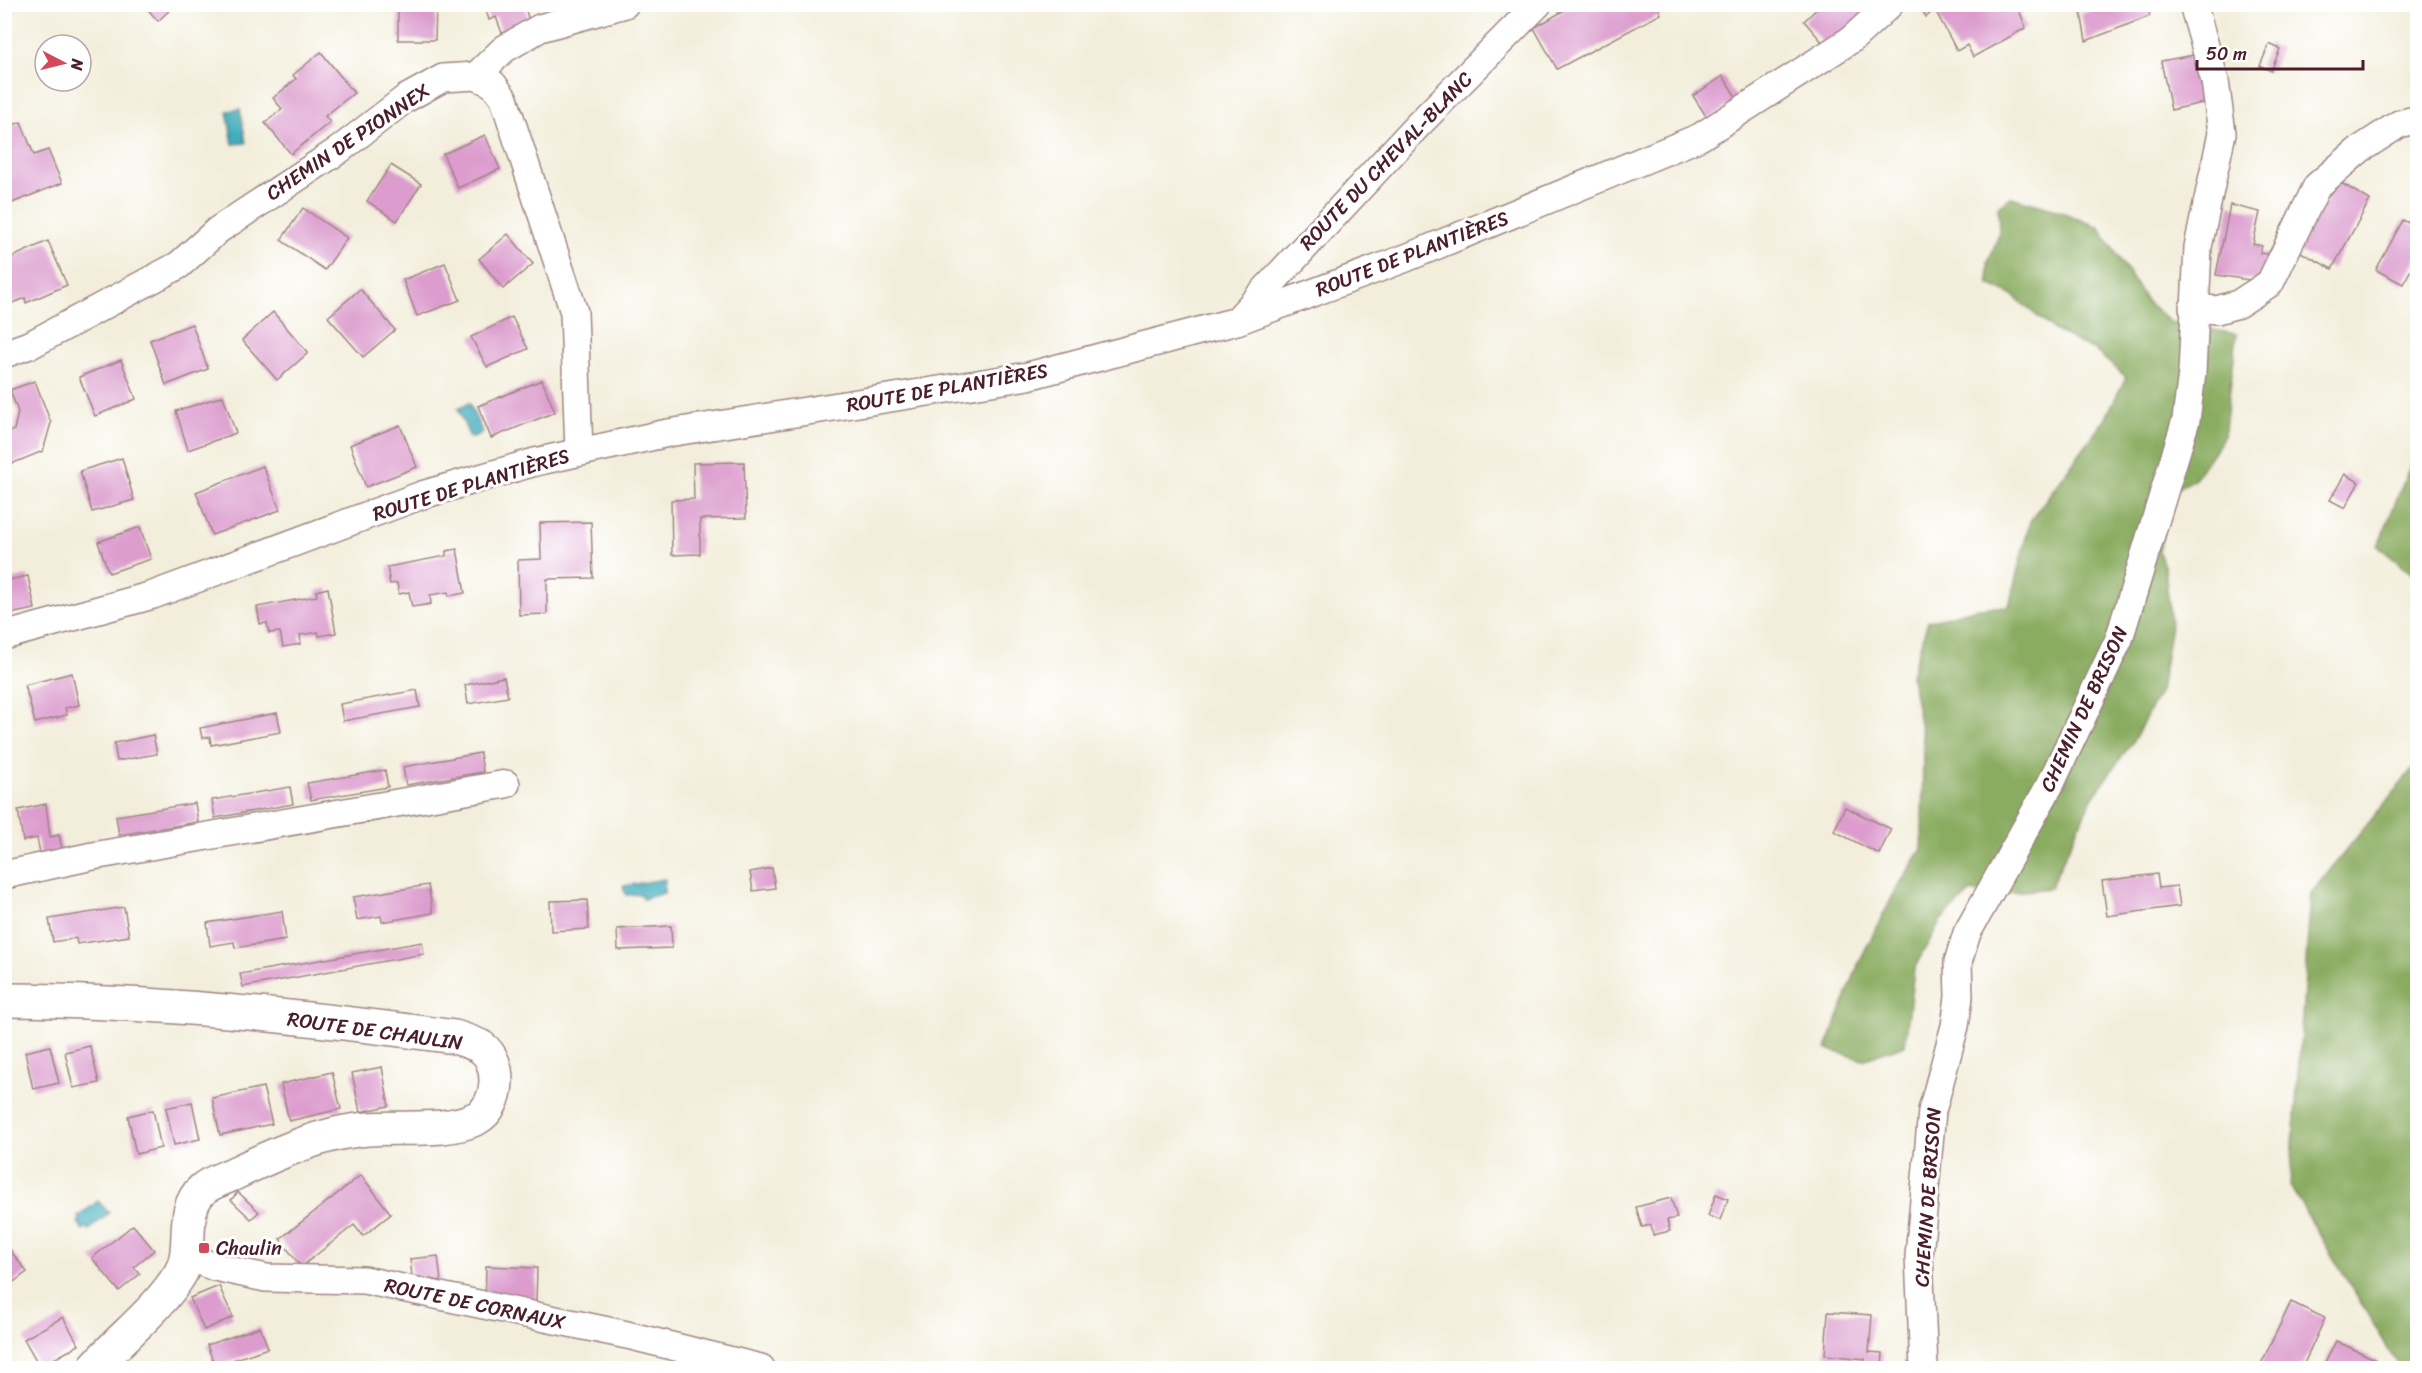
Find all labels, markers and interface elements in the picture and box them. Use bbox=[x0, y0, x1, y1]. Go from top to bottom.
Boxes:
north arrow bbox=[33, 33, 93, 93]
scale bar bbox=[2197, 33, 2364, 71]
text: 50 m bbox=[2206, 38, 2247, 70]
text: N bbox=[62, 57, 93, 73]
street label: ROUTE DU CHEVAL-BLANC bbox=[1291, 63, 1482, 259]
street label: CHEMIN DE PIONNEX bbox=[259, 74, 437, 210]
street label: ROUTE DE PLANTIÈRES bbox=[1310, 201, 1514, 307]
street label: ROUTE DE PLANTIÈRES bbox=[843, 353, 1051, 423]
street label: ROUTE DE PLANTIÈRES bbox=[368, 438, 574, 532]
street label: CHEMIN DE BRISON bbox=[2030, 620, 2138, 798]
street label: ROUTE DE CHAULIN bbox=[285, 1001, 465, 1061]
street label: CHEMIN DE BRISON bbox=[1904, 1106, 1952, 1288]
place label: Chaulin bbox=[216, 1231, 282, 1266]
marker: Chaulin bbox=[197, 1241, 211, 1255]
street label: ROUTE DE CORNAUX bbox=[381, 1268, 569, 1340]

